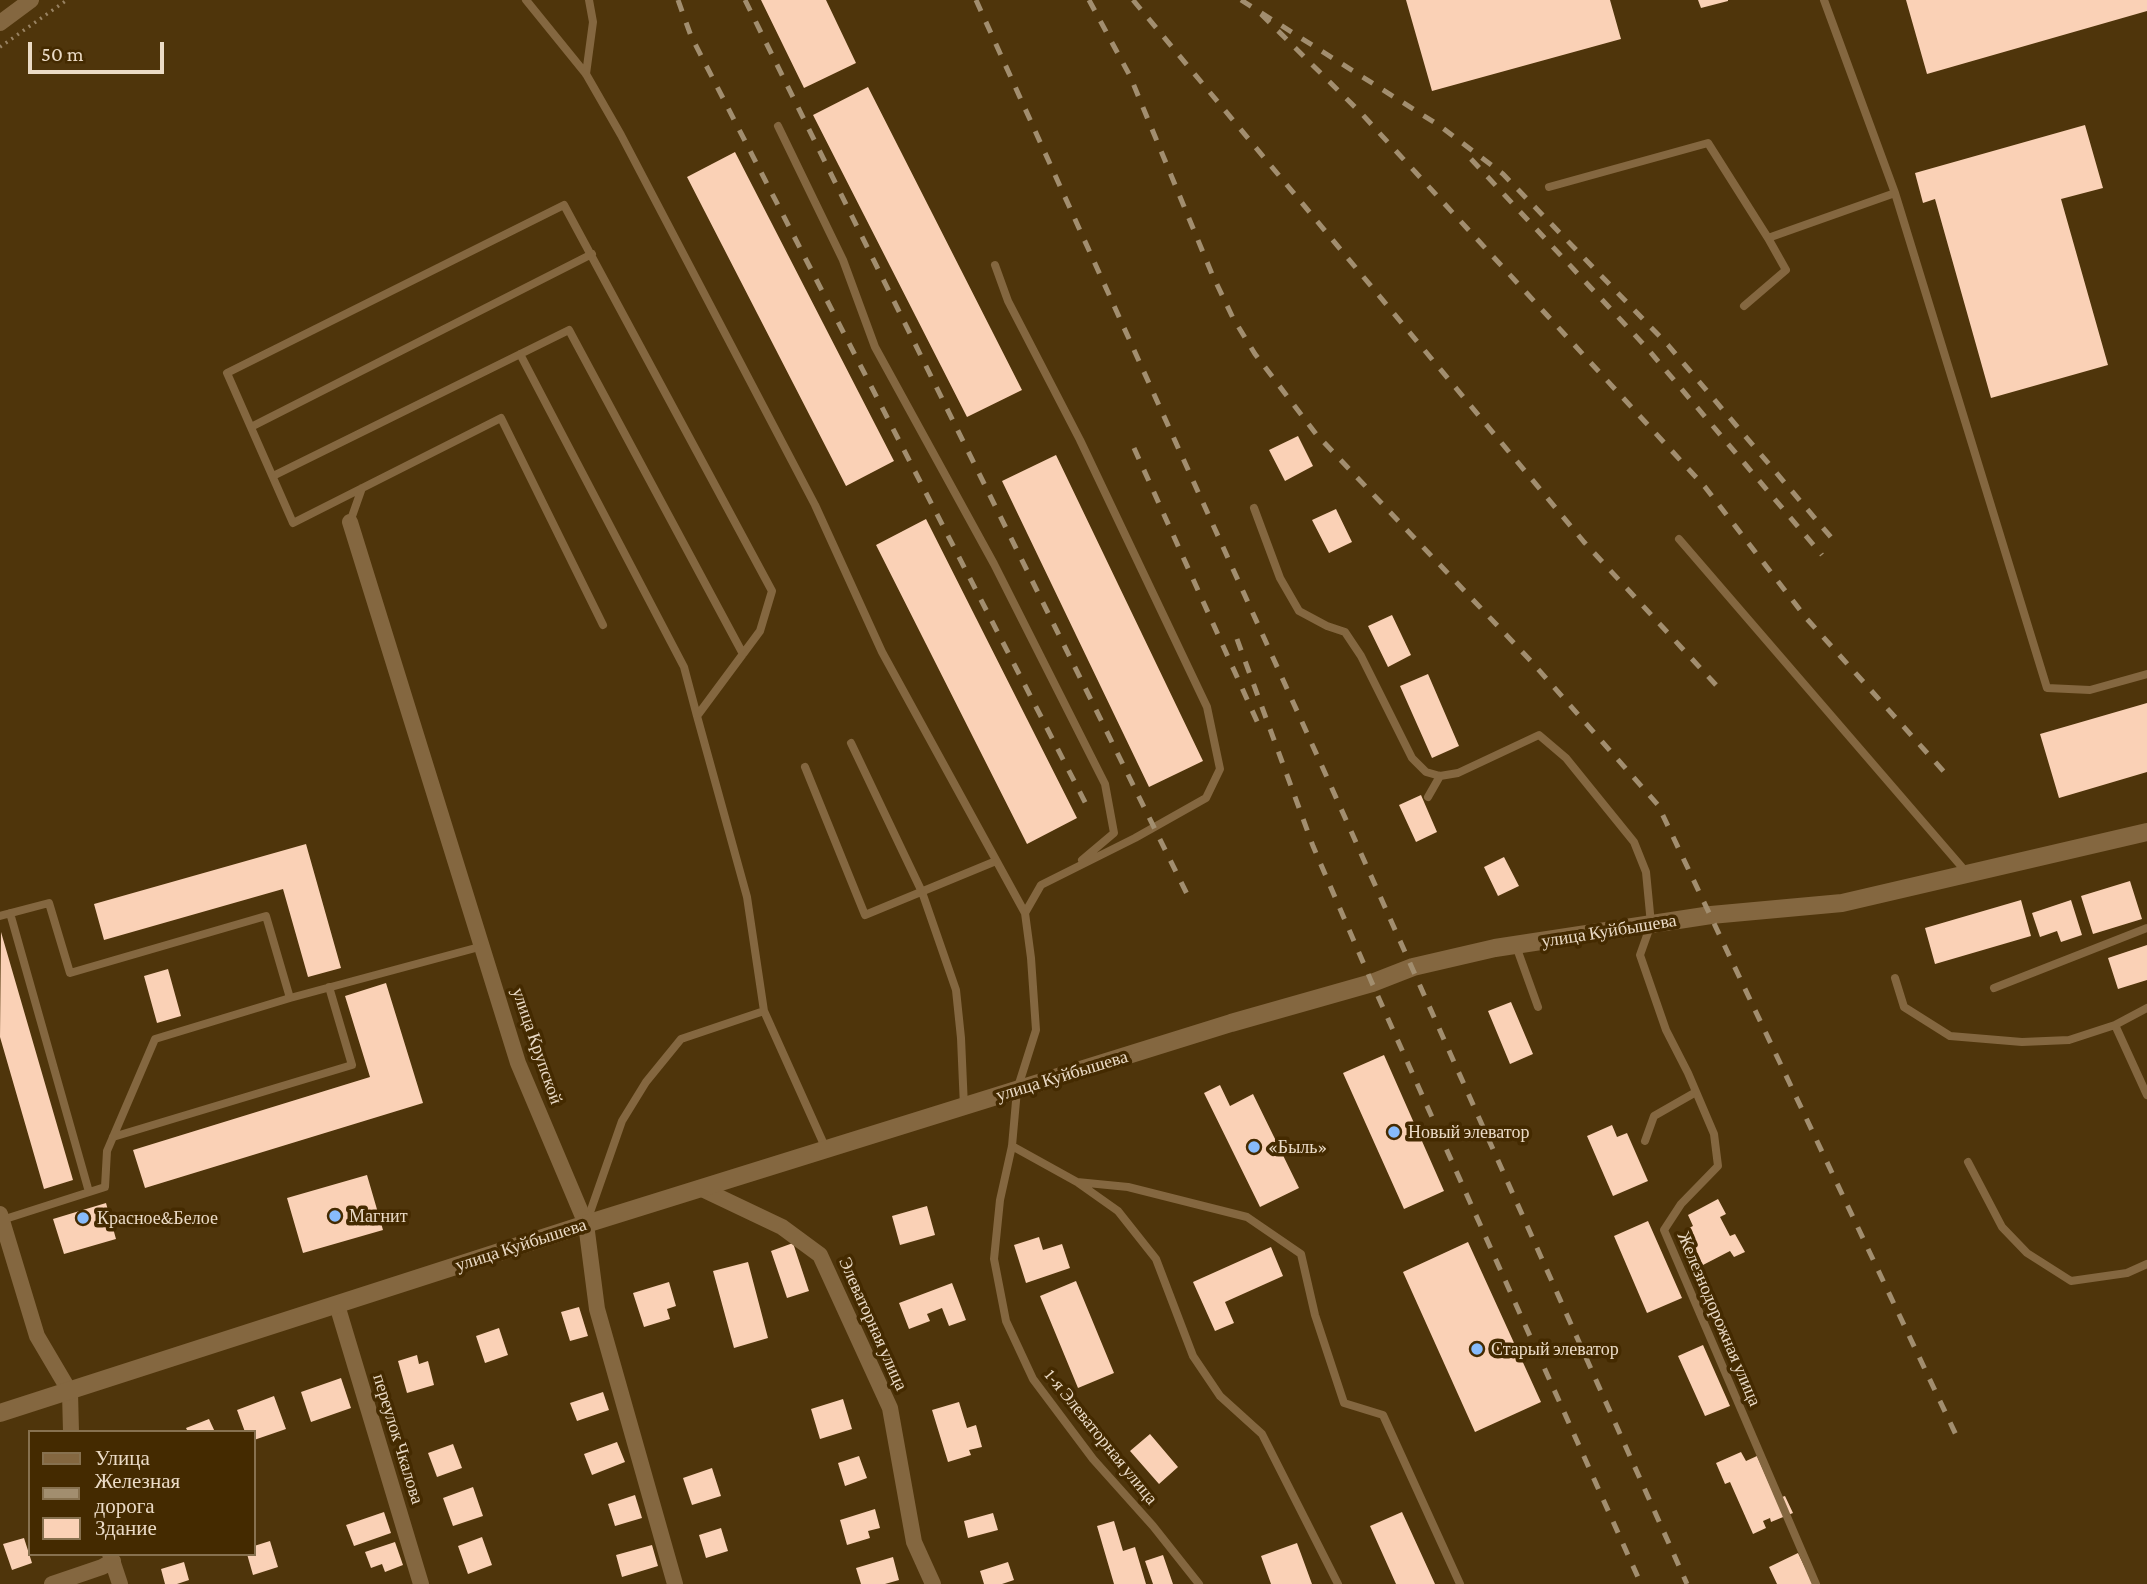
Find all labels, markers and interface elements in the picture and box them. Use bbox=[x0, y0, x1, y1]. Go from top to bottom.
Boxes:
scale bar bbox=[32, 28, 168, 72]
text: 50 m bbox=[41, 42, 84, 66]
street label: улица Куйбышева bbox=[1540, 910, 1678, 952]
street label: улица Крупской bbox=[507, 985, 567, 1107]
street label: улица Куйбышева bbox=[994, 1046, 1130, 1106]
place label: Новый элеватор bbox=[1408, 1121, 1529, 1143]
marker: Новый элеватор bbox=[1386, 1124, 1402, 1140]
place label: «Быль» bbox=[1268, 1136, 1327, 1158]
marker: «Быль» bbox=[1246, 1139, 1262, 1155]
place label: Магнит bbox=[349, 1205, 408, 1227]
place label: Красное&Белое bbox=[97, 1207, 218, 1229]
marker: Магнит bbox=[327, 1208, 343, 1224]
marker: Красное&Белое bbox=[75, 1210, 91, 1226]
street label: улица Куйбышева bbox=[453, 1214, 589, 1276]
street label: Железнодорожная улица bbox=[1672, 1228, 1766, 1410]
street label: Элеваторная улица bbox=[834, 1254, 912, 1394]
place label: Старый элеватор bbox=[1491, 1338, 1619, 1360]
marker: Старый элеватор bbox=[1469, 1341, 1485, 1357]
street label: 1-я Элеваторная улица bbox=[1040, 1365, 1162, 1509]
street label: переулок Чкалова bbox=[368, 1371, 428, 1507]
legend bbox=[28, 1430, 256, 1556]
text: Улица bbox=[95, 1446, 150, 1470]
text: Железная дорога bbox=[94, 1469, 180, 1518]
text: Здание bbox=[95, 1516, 157, 1540]

